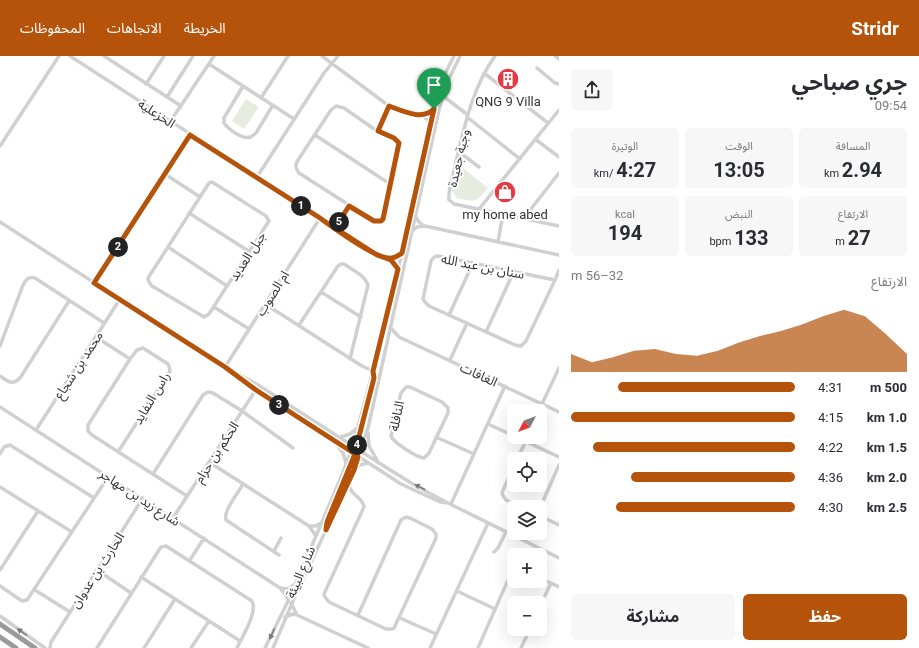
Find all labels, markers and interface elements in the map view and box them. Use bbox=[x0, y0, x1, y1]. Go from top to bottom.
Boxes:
text: Stridr bbox=[851, 17, 899, 40]
text: المحفوظات bbox=[20, 20, 85, 36]
text: الاتجاهات bbox=[107, 20, 162, 36]
text: الخريطة bbox=[184, 20, 226, 36]
building icon: QNG 9 Villa bbox=[495, 66, 521, 92]
pin bbox=[417, 68, 451, 109]
button: share bbox=[571, 69, 613, 111]
text: جري صباحي bbox=[791, 70, 907, 95]
icon: arrive bbox=[423, 74, 445, 96]
place label: QNG 9 Villa bbox=[475, 94, 541, 109]
street label: الخزعلية bbox=[135, 96, 178, 131]
text: 09:54 bbox=[875, 98, 907, 113]
street label: وجبة جعيدة bbox=[445, 128, 473, 189]
text: الوتيرة bbox=[612, 140, 638, 153]
text: الوقت bbox=[725, 140, 753, 153]
text: المسافة bbox=[836, 140, 870, 153]
text: 4:27 bbox=[616, 158, 656, 182]
text: 13:05 bbox=[713, 158, 765, 182]
text: 2.94 bbox=[842, 158, 882, 182]
text: /km bbox=[594, 167, 616, 180]
text: km bbox=[824, 167, 842, 180]
shop icon: my home abed bbox=[492, 179, 518, 205]
pin: 1 bbox=[291, 196, 311, 216]
text: 1 bbox=[298, 199, 304, 212]
place label: my home abed bbox=[462, 207, 548, 222]
text: kcal bbox=[615, 208, 635, 221]
text: النبض bbox=[725, 208, 753, 221]
text: الارتفاع bbox=[838, 208, 868, 221]
pin: 5 bbox=[329, 212, 349, 232]
text: 5 bbox=[336, 215, 342, 228]
text: 194 bbox=[608, 221, 642, 245]
text: 133 bbox=[734, 226, 769, 250]
text: 27 bbox=[848, 226, 871, 250]
street label: جبل العديد bbox=[226, 229, 270, 284]
text: bpm bbox=[709, 235, 734, 248]
text: m bbox=[835, 235, 848, 248]
pin: 2 bbox=[108, 237, 128, 257]
text: 2 bbox=[115, 240, 121, 253]
street label: سنان بن عبد الله bbox=[440, 251, 526, 283]
street label: ام الصوب bbox=[253, 268, 294, 320]
text: 32–56 m bbox=[571, 268, 623, 283]
text: الارتفاع bbox=[871, 274, 907, 289]
street label: محمد بن شجاع bbox=[51, 328, 109, 404]
street label: الغافات bbox=[458, 359, 500, 390]
street label: راس النفايد bbox=[130, 369, 174, 428]
text: 4:31 bbox=[818, 380, 843, 395]
text: 500 m bbox=[870, 380, 907, 395]
pin: 3 bbox=[269, 395, 289, 415]
text: 3 bbox=[276, 398, 282, 411]
street label: النافلة bbox=[386, 400, 407, 433]
north arrow bbox=[507, 404, 547, 444]
map controls bbox=[507, 404, 547, 636]
text: 4:15 bbox=[818, 410, 843, 425]
text: 1.0 km bbox=[867, 410, 907, 425]
street label: الحكم بن حزام bbox=[191, 419, 244, 487]
pin: 4 bbox=[347, 435, 367, 455]
text: 4 bbox=[354, 438, 360, 451]
text: 4:22 bbox=[818, 440, 843, 455]
text: 1.5 km bbox=[867, 440, 907, 455]
button: locate bbox=[507, 452, 547, 492]
street label: شارع زيد بن مهاجر bbox=[94, 465, 183, 532]
text: 4:36 bbox=[818, 470, 843, 485]
text: 2.0 km bbox=[867, 470, 907, 485]
one-way arrow bbox=[414, 484, 426, 491]
button: layers bbox=[507, 500, 547, 540]
text: 4:30 bbox=[818, 500, 843, 515]
text: 2.5 km bbox=[867, 500, 907, 515]
street label: الحارث بن عدوان bbox=[67, 530, 128, 611]
street label: شارع البيئة bbox=[283, 544, 321, 602]
button: + bbox=[507, 548, 547, 588]
button: مشاركة bbox=[571, 594, 735, 640]
button: حفظ bbox=[743, 594, 907, 640]
button: − bbox=[507, 596, 547, 636]
one-way arrow bbox=[17, 628, 28, 636]
one-way arrow bbox=[268, 628, 275, 640]

